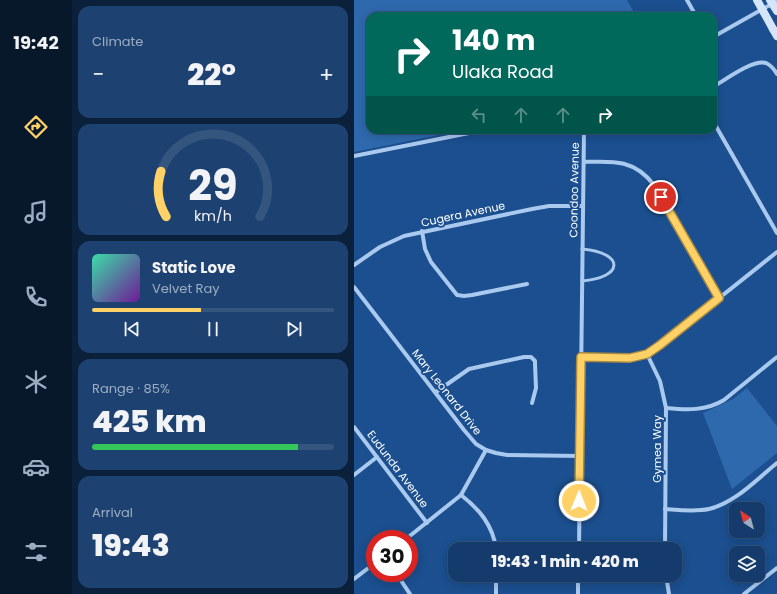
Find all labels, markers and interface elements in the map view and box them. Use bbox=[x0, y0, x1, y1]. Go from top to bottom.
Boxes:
text: 140 m bbox=[452, 21, 535, 60]
icon: right bbox=[386, 28, 438, 80]
text: 19:42 bbox=[13, 30, 59, 55]
text: Climate bbox=[92, 32, 143, 51]
text: 22° bbox=[187, 53, 236, 96]
text: − bbox=[92, 59, 104, 90]
text: + bbox=[319, 59, 334, 90]
text: Ulaka Road bbox=[452, 59, 554, 84]
icon: left bbox=[468, 104, 490, 126]
icon: ahead bbox=[510, 104, 532, 126]
icon: ahead bbox=[552, 104, 574, 126]
icon: right bbox=[594, 104, 616, 126]
icon: directions bbox=[22, 113, 50, 141]
street label: Coondoo Avenue bbox=[565, 142, 583, 238]
text: 29 bbox=[188, 156, 238, 215]
pin bbox=[644, 180, 678, 214]
icon: arrive bbox=[650, 186, 672, 208]
street label: Cugera Avenue bbox=[419, 197, 507, 231]
icon: music bbox=[22, 198, 50, 226]
text: km/h bbox=[194, 206, 232, 226]
text: Static Love bbox=[152, 257, 236, 278]
text: Velvet Ray bbox=[152, 279, 220, 298]
icon: phone bbox=[22, 283, 50, 311]
icon: previous bbox=[121, 318, 143, 340]
icon: pause bbox=[202, 318, 224, 340]
icon: next bbox=[283, 318, 305, 340]
street label: Mary Leonard Drive bbox=[408, 346, 486, 439]
icon: climate bbox=[22, 368, 50, 396]
text: Range · 85% bbox=[92, 379, 170, 398]
text: 425 km bbox=[92, 400, 207, 443]
street label: Gymea Way bbox=[649, 414, 665, 483]
street label: Eudunda Avenue bbox=[364, 427, 433, 511]
icon: car bbox=[22, 453, 50, 481]
position arrow bbox=[558, 480, 600, 522]
north arrow bbox=[729, 502, 765, 538]
map controls bbox=[729, 502, 765, 582]
text: Arrival bbox=[92, 503, 133, 522]
text: 19:43 bbox=[92, 524, 170, 567]
speed limit sign: 30 bbox=[366, 530, 418, 582]
icon: filters bbox=[22, 538, 50, 566]
button: layers bbox=[729, 546, 765, 582]
text: 19:43 · 1 min · 420 m bbox=[491, 551, 639, 572]

